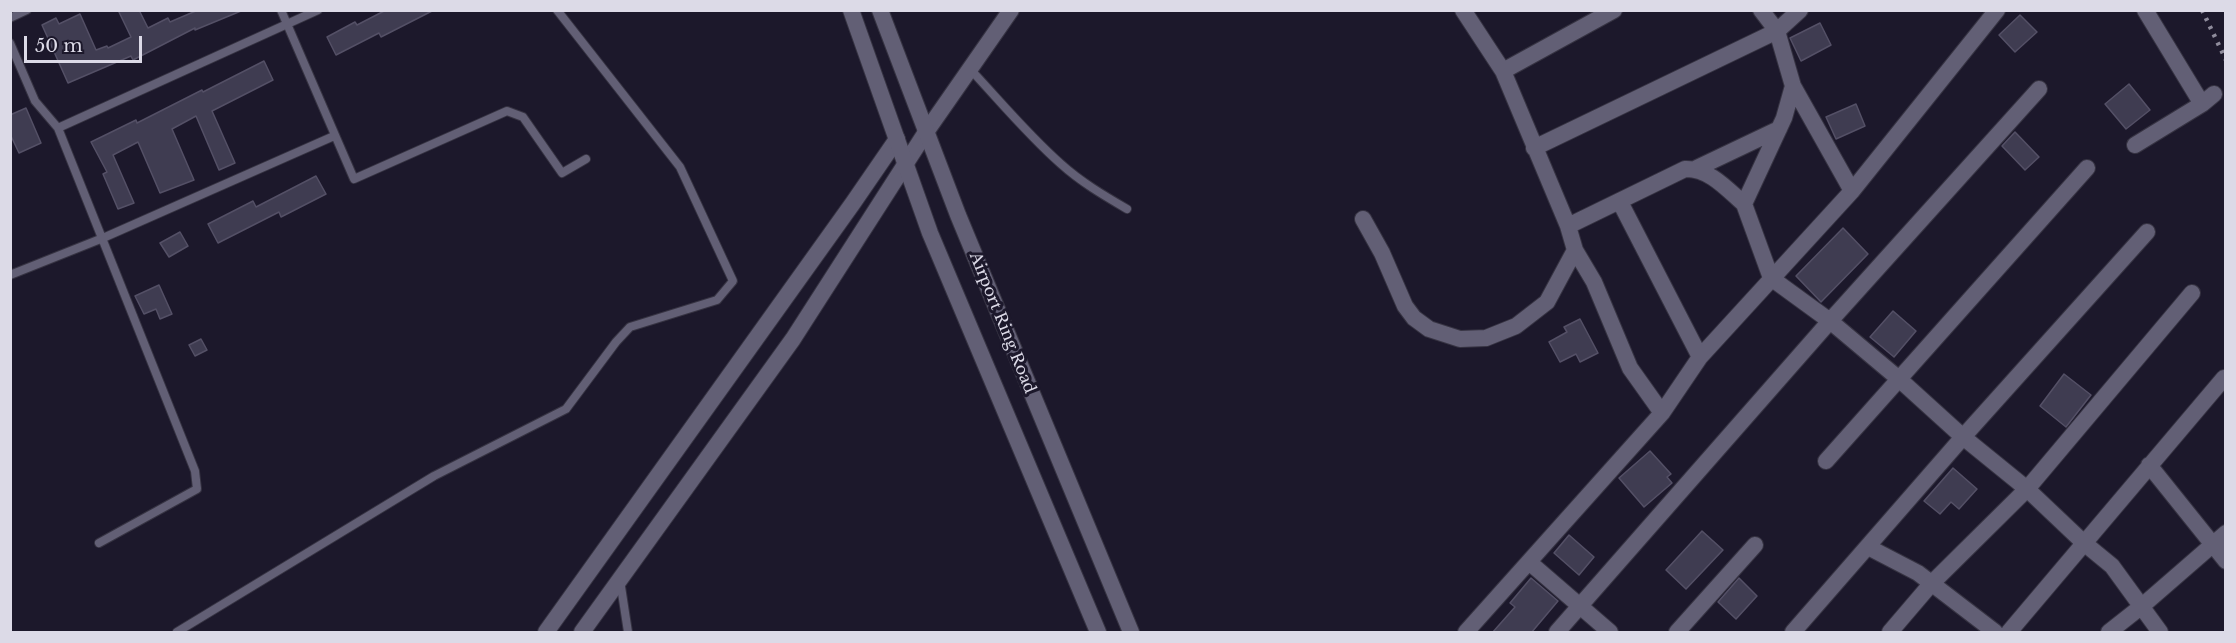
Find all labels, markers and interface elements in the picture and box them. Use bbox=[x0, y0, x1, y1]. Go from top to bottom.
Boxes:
scale bar bbox=[27, 24, 146, 62]
text: 50 m bbox=[35, 35, 83, 57]
street label: Airport Ring Road bbox=[965, 249, 1039, 397]

